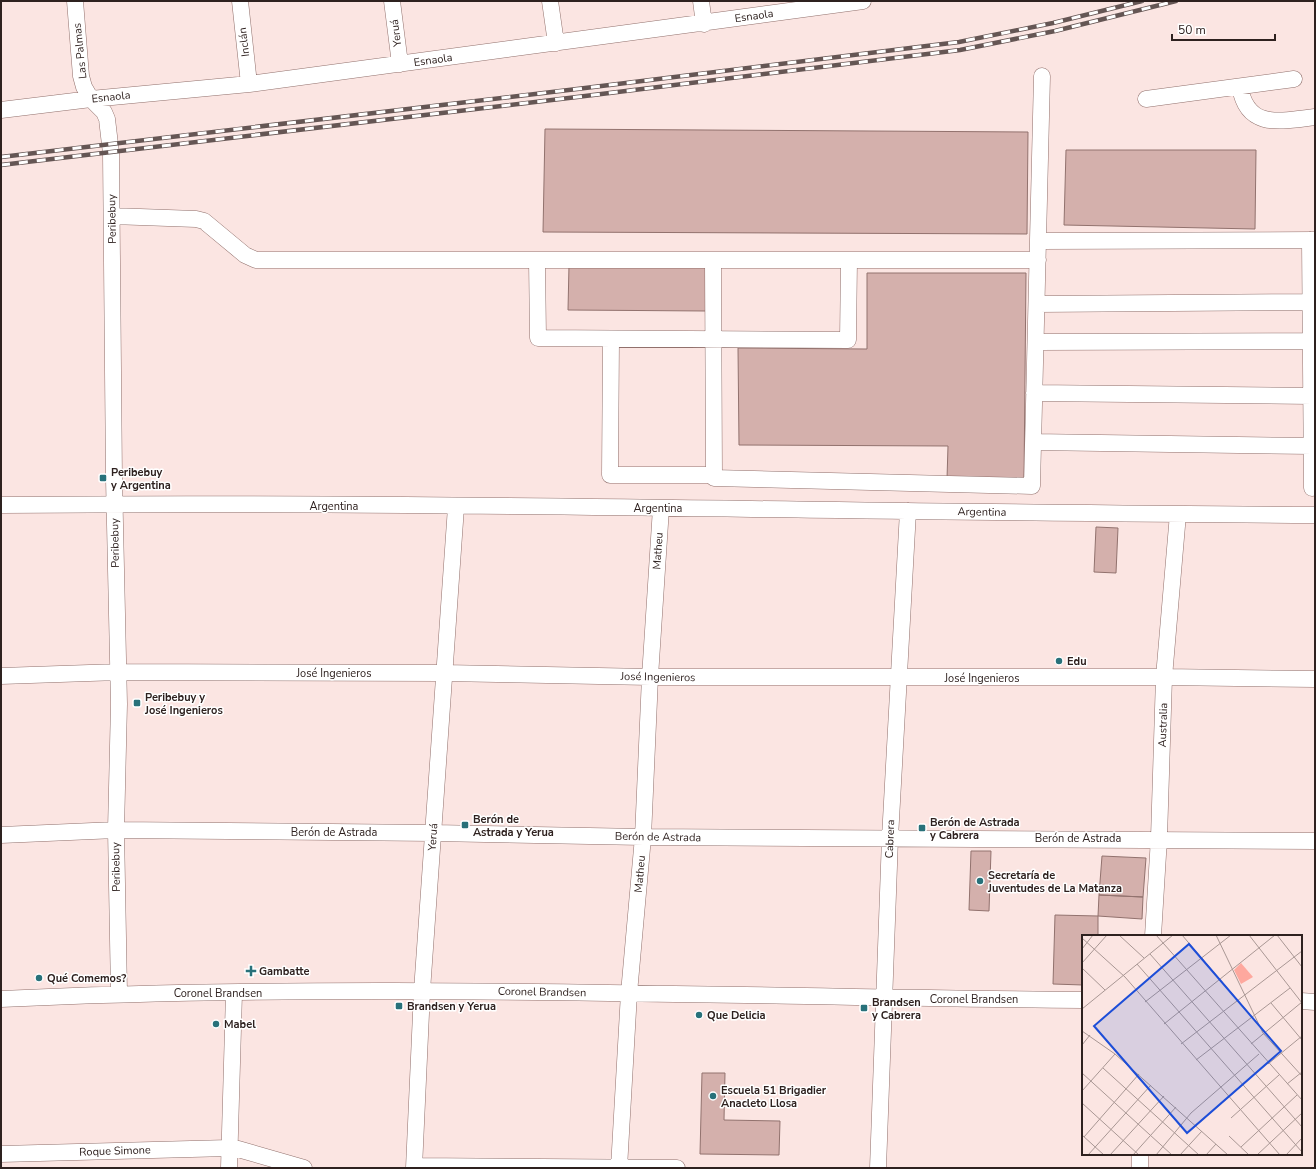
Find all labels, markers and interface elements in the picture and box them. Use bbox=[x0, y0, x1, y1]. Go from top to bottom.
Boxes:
street label: Esnaola bbox=[734, 6, 774, 26]
scale bar bbox=[1172, 16, 1275, 42]
street label: Yeruá bbox=[387, 18, 405, 49]
street label: Las Palmas bbox=[70, 22, 90, 80]
text: 50 m bbox=[1178, 22, 1206, 38]
street label: Inclán bbox=[235, 26, 253, 58]
street label: Esnaola bbox=[413, 50, 453, 70]
street label: Esnaola bbox=[91, 87, 131, 106]
street label: Peribebuy bbox=[104, 194, 120, 244]
place label: Peribebuy y Argentina bbox=[110, 465, 171, 493]
marker: Peribebuy y Argentina bbox=[98, 473, 108, 483]
street label: Argentina bbox=[310, 499, 359, 514]
street label: Argentina bbox=[634, 501, 683, 516]
street label: Argentina bbox=[957, 504, 1007, 520]
street label: Peribebuy bbox=[107, 518, 123, 568]
street label: Matheu bbox=[649, 532, 667, 570]
place label: Edu bbox=[1067, 654, 1087, 669]
marker: Edu bbox=[1054, 656, 1064, 666]
street label: José Ingenieros bbox=[296, 666, 371, 681]
street label: José Ingenieros bbox=[619, 669, 696, 685]
street label: José Ingenieros bbox=[944, 671, 1019, 686]
place label: Peribebuy y José Ingenieros bbox=[144, 690, 223, 718]
marker: Peribebuy y José Ingenieros bbox=[132, 698, 142, 708]
street label: Australia bbox=[1155, 702, 1171, 748]
place label: Berón de Astrada y Yerua bbox=[473, 812, 554, 840]
place label: Berón de Astrada y Cabrera bbox=[929, 815, 1020, 843]
street label: Cabrera bbox=[882, 819, 898, 859]
marker: Berón de Astrada y Yerua bbox=[460, 820, 470, 830]
street label: Yeruá bbox=[424, 823, 441, 852]
marker: Berón de Astrada y Cabrera bbox=[917, 823, 927, 833]
street label: Berón de Astrada bbox=[291, 825, 377, 840]
street label: Berón de Astrada bbox=[615, 829, 702, 845]
street label: Berón de Astrada bbox=[1035, 831, 1121, 846]
street label: Peribebuy bbox=[108, 842, 124, 892]
street label: Matheu bbox=[631, 855, 649, 893]
place label: Secretaría de Juventudes de La Matanza bbox=[987, 868, 1122, 896]
marker: Secretaría de Juventudes de La Matanza bbox=[975, 876, 985, 886]
inset map bbox=[1082, 935, 1302, 1155]
place label: Gambatte bbox=[259, 964, 309, 979]
marker: Gambatte bbox=[246, 966, 256, 976]
place label: Qué Comemos? bbox=[47, 971, 126, 986]
marker: Qué Comemos? bbox=[34, 973, 44, 983]
street label: Coronel Brandsen bbox=[498, 984, 586, 1000]
street label: Coronel Brandsen bbox=[174, 986, 262, 1001]
street label: Coronel Brandsen bbox=[930, 992, 1018, 1007]
place label: Brandsen y Cabrera bbox=[871, 995, 921, 1023]
place label: Brandsen y Yerua bbox=[407, 999, 496, 1014]
marker: Brandsen y Yerua bbox=[394, 1001, 404, 1011]
marker: Brandsen y Cabrera bbox=[859, 1003, 869, 1013]
place label: Que Delicia bbox=[707, 1008, 766, 1023]
marker: Que Delicia bbox=[694, 1010, 704, 1020]
place label: Mabel bbox=[224, 1017, 256, 1032]
marker: Mabel bbox=[211, 1019, 221, 1029]
place label: Escuela 51 Brigadier Anacleto Llosa bbox=[721, 1083, 827, 1111]
marker: Escuela 51 Brigadier Anacleto Llosa bbox=[708, 1091, 718, 1101]
street label: Roque Simone bbox=[79, 1142, 151, 1160]

